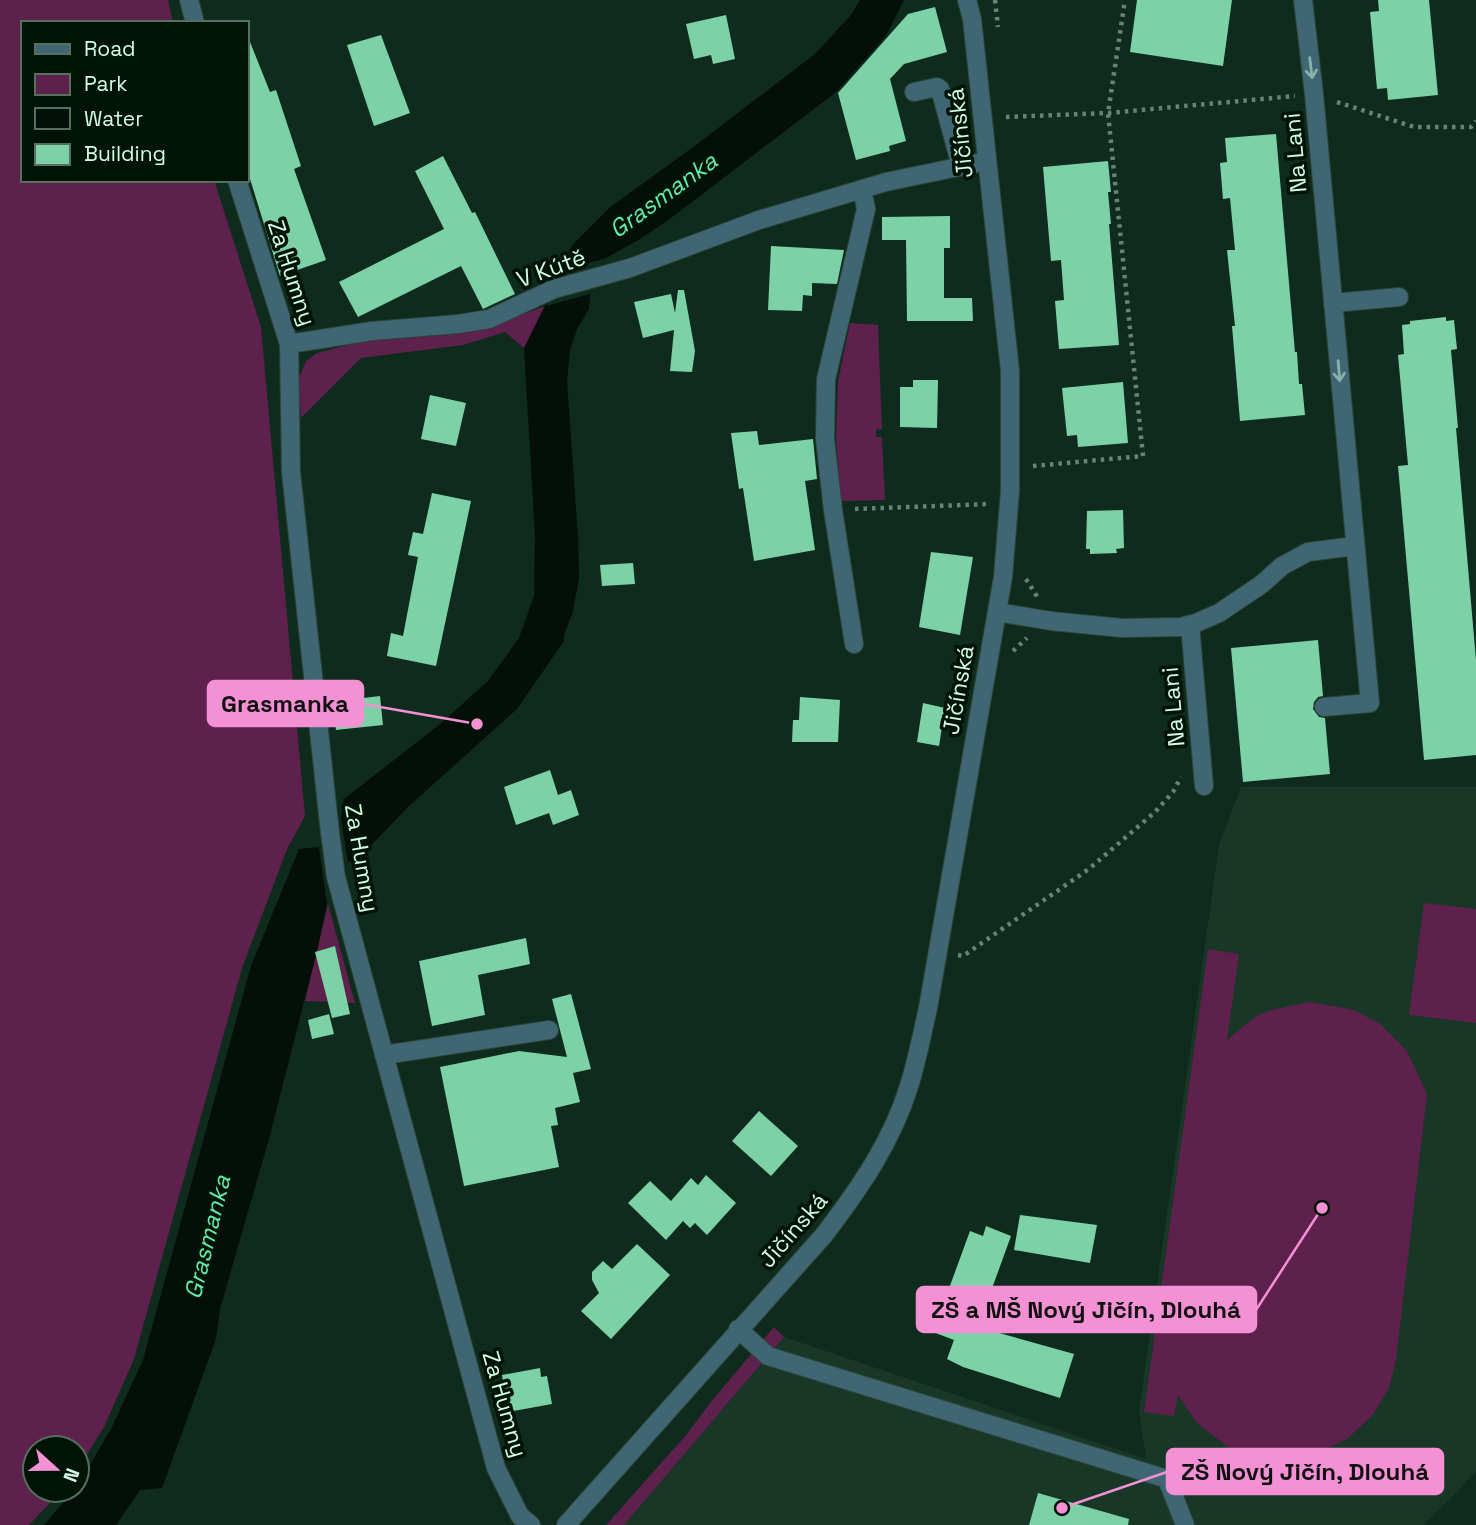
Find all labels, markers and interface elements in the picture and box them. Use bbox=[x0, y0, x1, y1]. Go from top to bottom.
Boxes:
legend bbox=[21, 21, 248, 182]
text: Road bbox=[84, 35, 136, 62]
one-way arrow bbox=[1304, 56, 1317, 79]
text: Park bbox=[84, 70, 128, 97]
street label: Jičínská bbox=[940, 87, 980, 179]
text: Water bbox=[84, 105, 143, 132]
street label: Na Lani bbox=[1277, 112, 1313, 194]
text: Building bbox=[84, 140, 166, 167]
water label: Grasmanka bbox=[603, 145, 723, 245]
street label: Za Humny bbox=[261, 216, 323, 330]
street label: V Kútě bbox=[512, 242, 590, 294]
one-way arrow bbox=[1333, 359, 1346, 382]
street label: Jičínská bbox=[935, 643, 981, 737]
street label: Na Lani bbox=[1155, 666, 1191, 748]
callout: Grasmanka bbox=[208, 681, 363, 726]
text: Grasmanka bbox=[221, 688, 349, 719]
street label: Za Humny bbox=[338, 802, 386, 914]
water label: Grasmanka bbox=[177, 1172, 237, 1302]
street label: Jičínská bbox=[752, 1186, 834, 1274]
callout: ZŠ a MŠ Nový Jičín, Dlouhá bbox=[917, 1287, 1256, 1332]
text: ZŠ a MŠ Nový Jičín, Dlouhá bbox=[931, 1294, 1241, 1325]
street label: Za Humny bbox=[476, 1347, 534, 1461]
north arrow bbox=[21, 1434, 91, 1504]
callout: ZŠ Nový Jičín, Dlouhá bbox=[1167, 1449, 1443, 1494]
text: ZŠ Nový Jičín, Dlouhá bbox=[1181, 1456, 1429, 1487]
text: N bbox=[57, 1464, 85, 1485]

